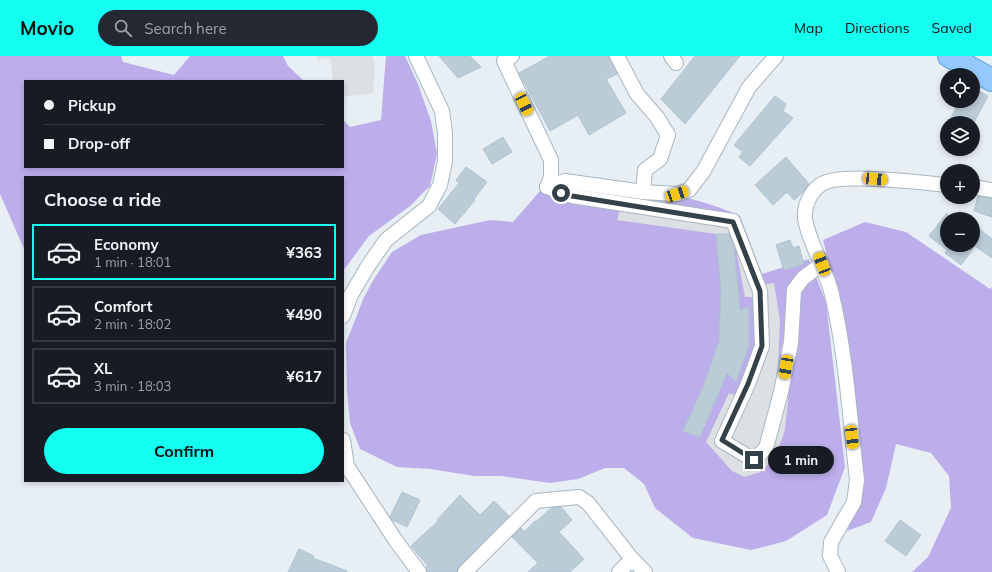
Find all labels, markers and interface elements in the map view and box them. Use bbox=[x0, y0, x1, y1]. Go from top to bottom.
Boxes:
search box bbox=[98, 10, 378, 46]
text: Movio bbox=[20, 16, 74, 40]
icon: search bbox=[112, 17, 134, 39]
text: Search here bbox=[144, 19, 227, 38]
text: Map bbox=[794, 19, 823, 37]
text: Directions bbox=[845, 19, 910, 37]
text: Saved bbox=[932, 19, 972, 37]
map controls bbox=[940, 68, 980, 252]
button: locate bbox=[940, 68, 980, 108]
car bbox=[513, 91, 535, 117]
text: Pickup bbox=[68, 96, 116, 115]
button: layers bbox=[940, 116, 980, 156]
text: Drop-off bbox=[68, 134, 130, 153]
button: + bbox=[940, 164, 980, 204]
car bbox=[863, 172, 887, 186]
route start bbox=[552, 184, 570, 202]
car bbox=[664, 185, 690, 203]
text: Choose a ride bbox=[44, 188, 161, 211]
button: − bbox=[940, 212, 980, 252]
icon: car bbox=[46, 234, 82, 270]
text: Economy bbox=[94, 235, 159, 254]
text: ¥363 bbox=[286, 243, 322, 262]
car bbox=[812, 251, 832, 277]
text: 1 min · 18:01 bbox=[94, 254, 171, 270]
icon: car bbox=[46, 296, 82, 332]
text: Comfort bbox=[94, 297, 152, 316]
text: ¥490 bbox=[286, 305, 322, 324]
text: 2 min · 18:02 bbox=[94, 316, 171, 332]
car bbox=[778, 354, 794, 380]
icon: car bbox=[46, 358, 82, 394]
text: XL bbox=[94, 359, 112, 378]
text: ¥617 bbox=[286, 367, 322, 386]
text: 3 min · 18:03 bbox=[94, 378, 171, 394]
car bbox=[845, 424, 859, 450]
button: Confirm bbox=[44, 428, 324, 474]
callout: 1 min bbox=[768, 446, 834, 474]
route end bbox=[745, 451, 763, 469]
text: 1 min bbox=[784, 452, 818, 468]

